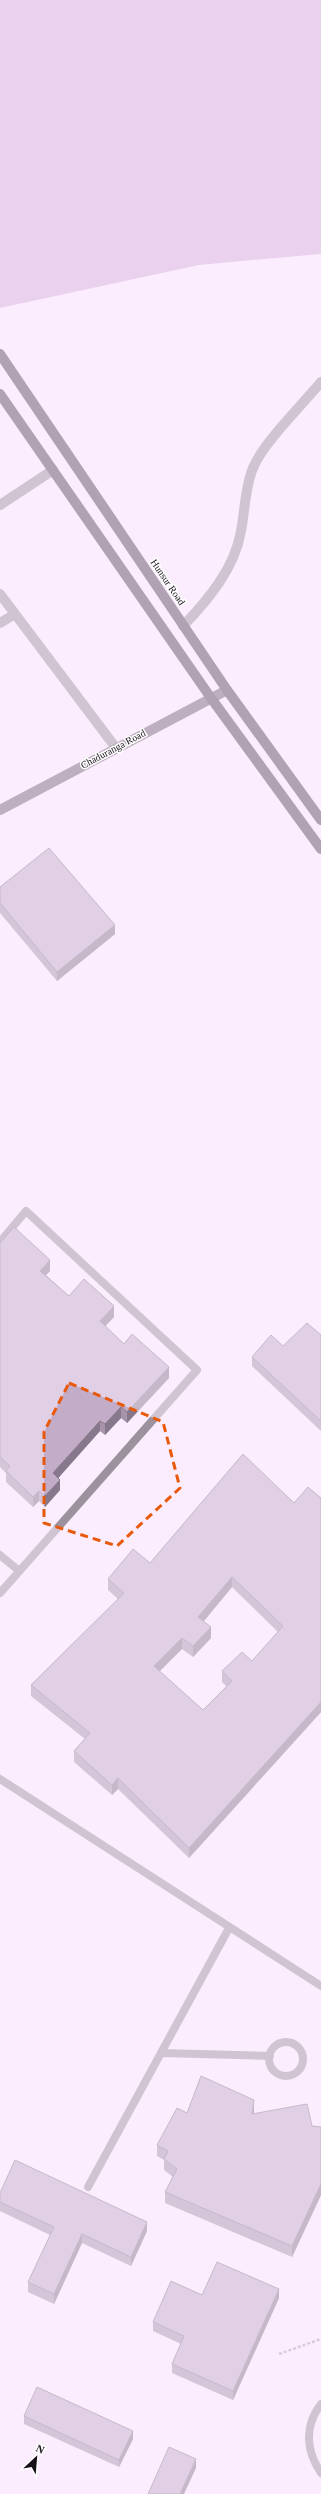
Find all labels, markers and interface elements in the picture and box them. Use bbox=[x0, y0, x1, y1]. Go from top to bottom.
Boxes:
street label: Hunsur Road bbox=[149, 557, 187, 607]
street label: Chaduranga Road bbox=[79, 727, 147, 771]
north arrow bbox=[16, 2438, 56, 2478]
text: N bbox=[34, 2442, 47, 2456]

